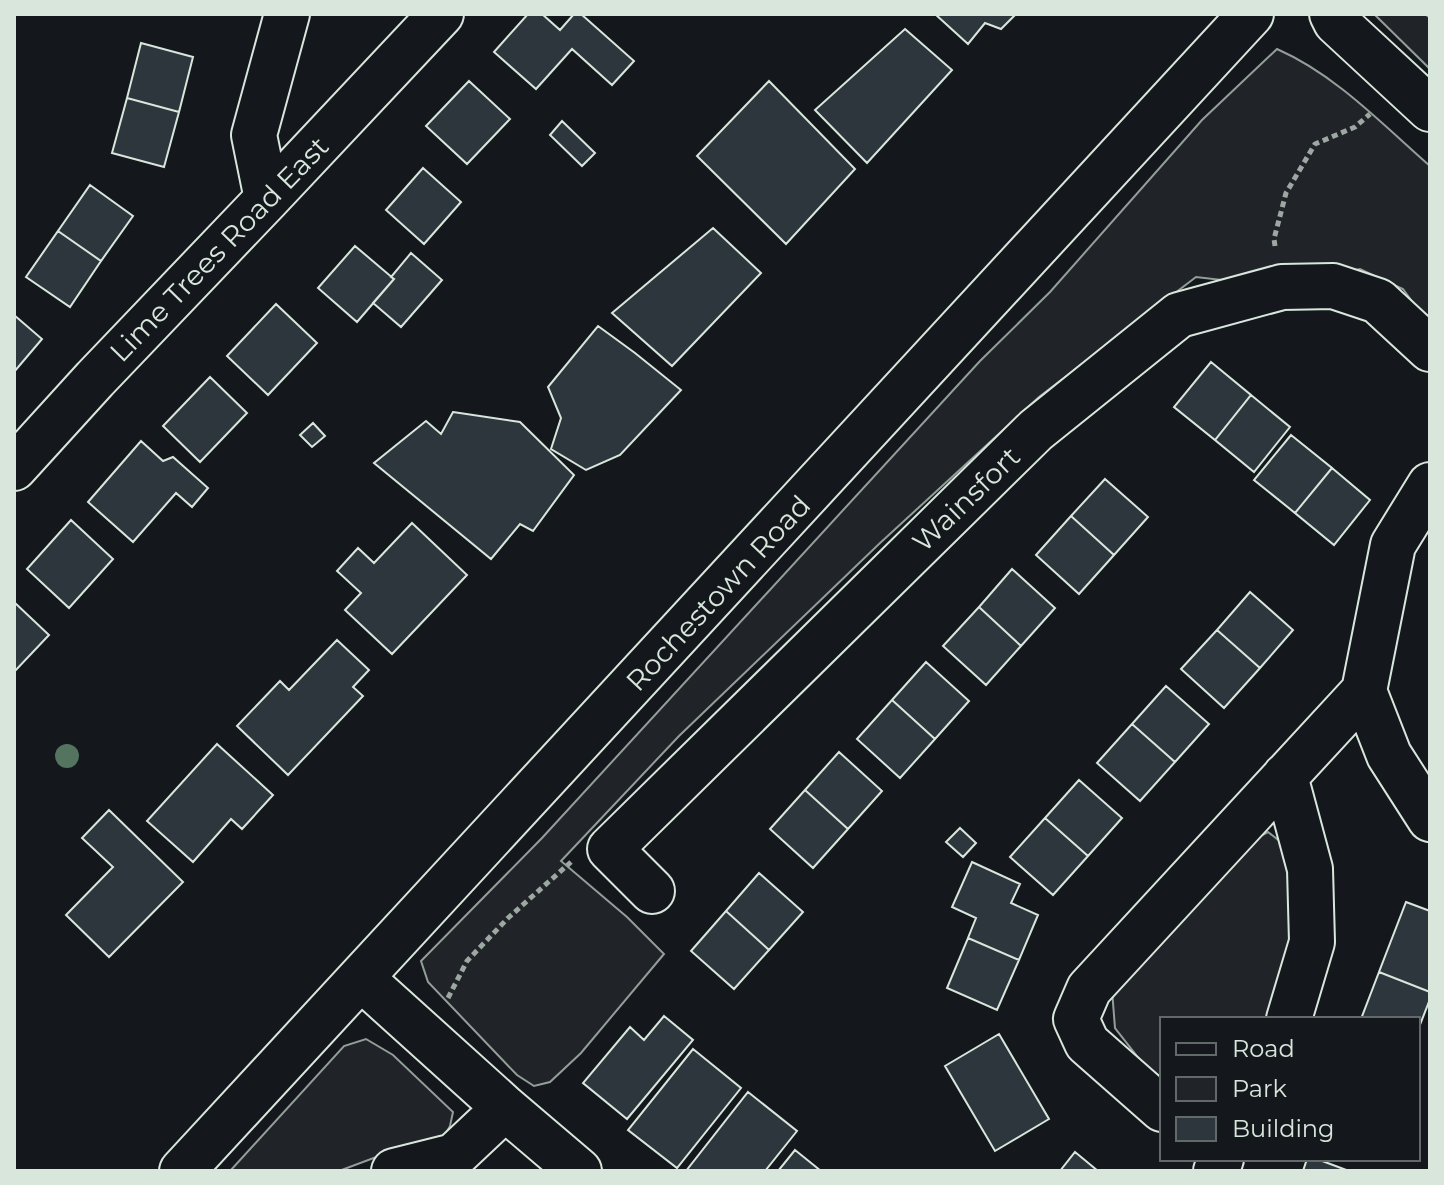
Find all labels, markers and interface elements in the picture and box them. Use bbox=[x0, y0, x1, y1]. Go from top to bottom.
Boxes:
street label: Lime Trees Road East bbox=[103, 129, 335, 369]
street label: Wainsfort bbox=[905, 440, 1027, 558]
street label: Rochestown Road bbox=[619, 488, 817, 698]
legend bbox=[1160, 1017, 1420, 1161]
text: Road bbox=[1232, 1034, 1295, 1063]
text: Park bbox=[1232, 1074, 1287, 1103]
text: Building bbox=[1232, 1114, 1335, 1143]

